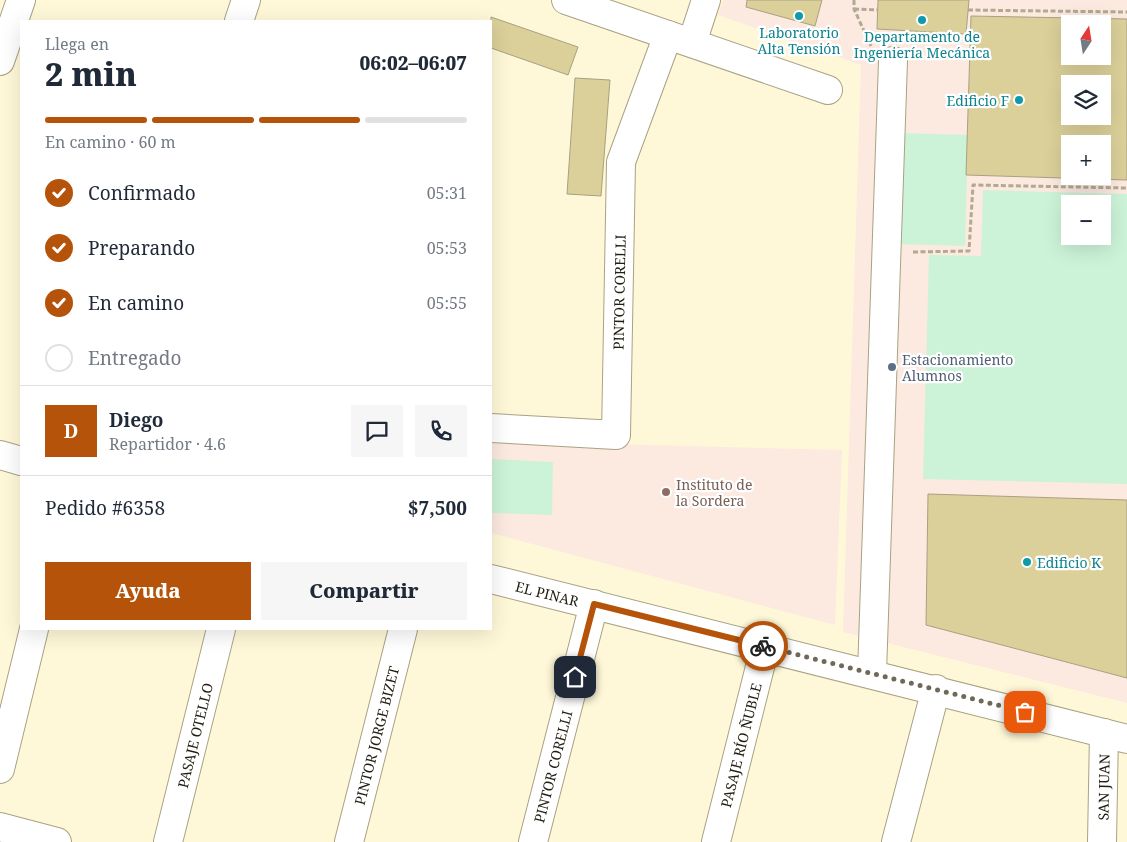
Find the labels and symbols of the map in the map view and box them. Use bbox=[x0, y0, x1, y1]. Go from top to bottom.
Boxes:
marker: Laboratorio Alta Tensión bbox=[793, 10, 805, 22]
marker: Departamento de Ingeniería Mecánica bbox=[916, 14, 928, 26]
north arrow bbox=[1061, 15, 1111, 65]
place label: Laboratorio Alta Tensión bbox=[758, 23, 840, 58]
place label: Departamento de Ingeniería Mecánica bbox=[854, 27, 990, 62]
place label: Edificio F bbox=[947, 91, 1009, 110]
marker: Edificio F bbox=[1013, 94, 1025, 106]
street label: PINTOR CORELLI bbox=[608, 234, 629, 350]
place label: Estacionamiento Alumnos bbox=[902, 350, 1013, 385]
marker: Estacionamiento Alumnos bbox=[886, 361, 898, 373]
place label: Instituto de la Sordera bbox=[676, 475, 752, 510]
marker: Instituto de la Sordera bbox=[660, 486, 672, 498]
place label: Edificio K bbox=[1037, 553, 1101, 572]
marker: Edificio K bbox=[1021, 556, 1033, 568]
street label: EL PINAR bbox=[514, 576, 582, 610]
courier bbox=[738, 621, 788, 671]
pin bbox=[554, 656, 596, 698]
street label: PINTOR JORGE BIZET bbox=[349, 664, 403, 807]
street label: PASAJE RÍO ÑUBLE bbox=[716, 680, 765, 809]
street label: PASAJE OTELLO bbox=[172, 681, 217, 790]
pin bbox=[1004, 691, 1046, 733]
street label: PINTOR CORELLI bbox=[529, 708, 576, 825]
street label: SAN JUAN bbox=[1093, 753, 1113, 821]

